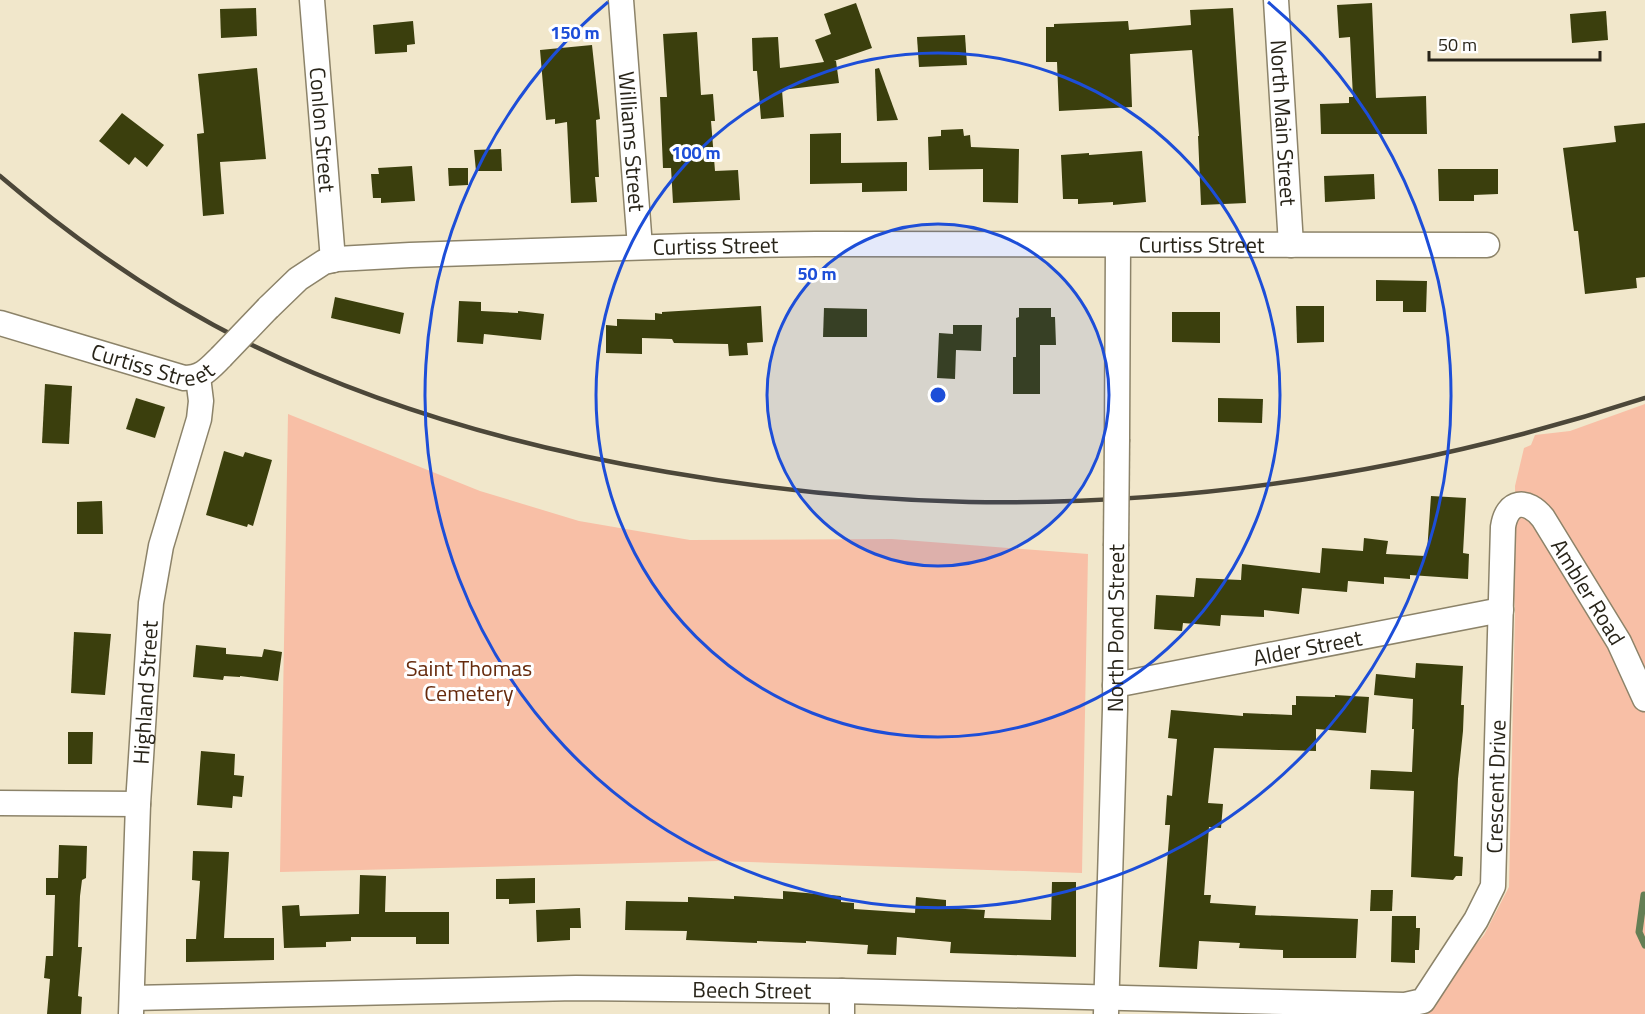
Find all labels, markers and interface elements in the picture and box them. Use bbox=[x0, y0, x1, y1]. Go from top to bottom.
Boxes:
text: 150 m bbox=[550, 19, 600, 46]
scale bar bbox=[1429, 24, 1600, 62]
text: 50 m bbox=[1438, 31, 1477, 58]
street label: North Main Street bbox=[1261, 39, 1306, 207]
street label: Conlon Street bbox=[300, 66, 344, 194]
street label: Williams Street bbox=[610, 70, 654, 213]
text: 100 m bbox=[671, 139, 721, 166]
street label: Curtiss Street bbox=[1139, 227, 1265, 262]
street label: Curtiss Street bbox=[652, 228, 779, 264]
text: 50 m bbox=[797, 260, 837, 287]
street label: Curtiss Street bbox=[87, 334, 222, 395]
centre of rings bbox=[928, 385, 948, 405]
street label: Ambler Road bbox=[1543, 532, 1634, 652]
street label: North Pond Street bbox=[1098, 544, 1133, 712]
street label: Highland Street bbox=[124, 619, 167, 765]
street label: Alder Street bbox=[1250, 620, 1365, 675]
park label: Saint Thomas Cemetery bbox=[406, 651, 532, 710]
street label: Crescent Drive bbox=[1477, 719, 1515, 854]
street label: Beech Street bbox=[692, 972, 812, 1008]

